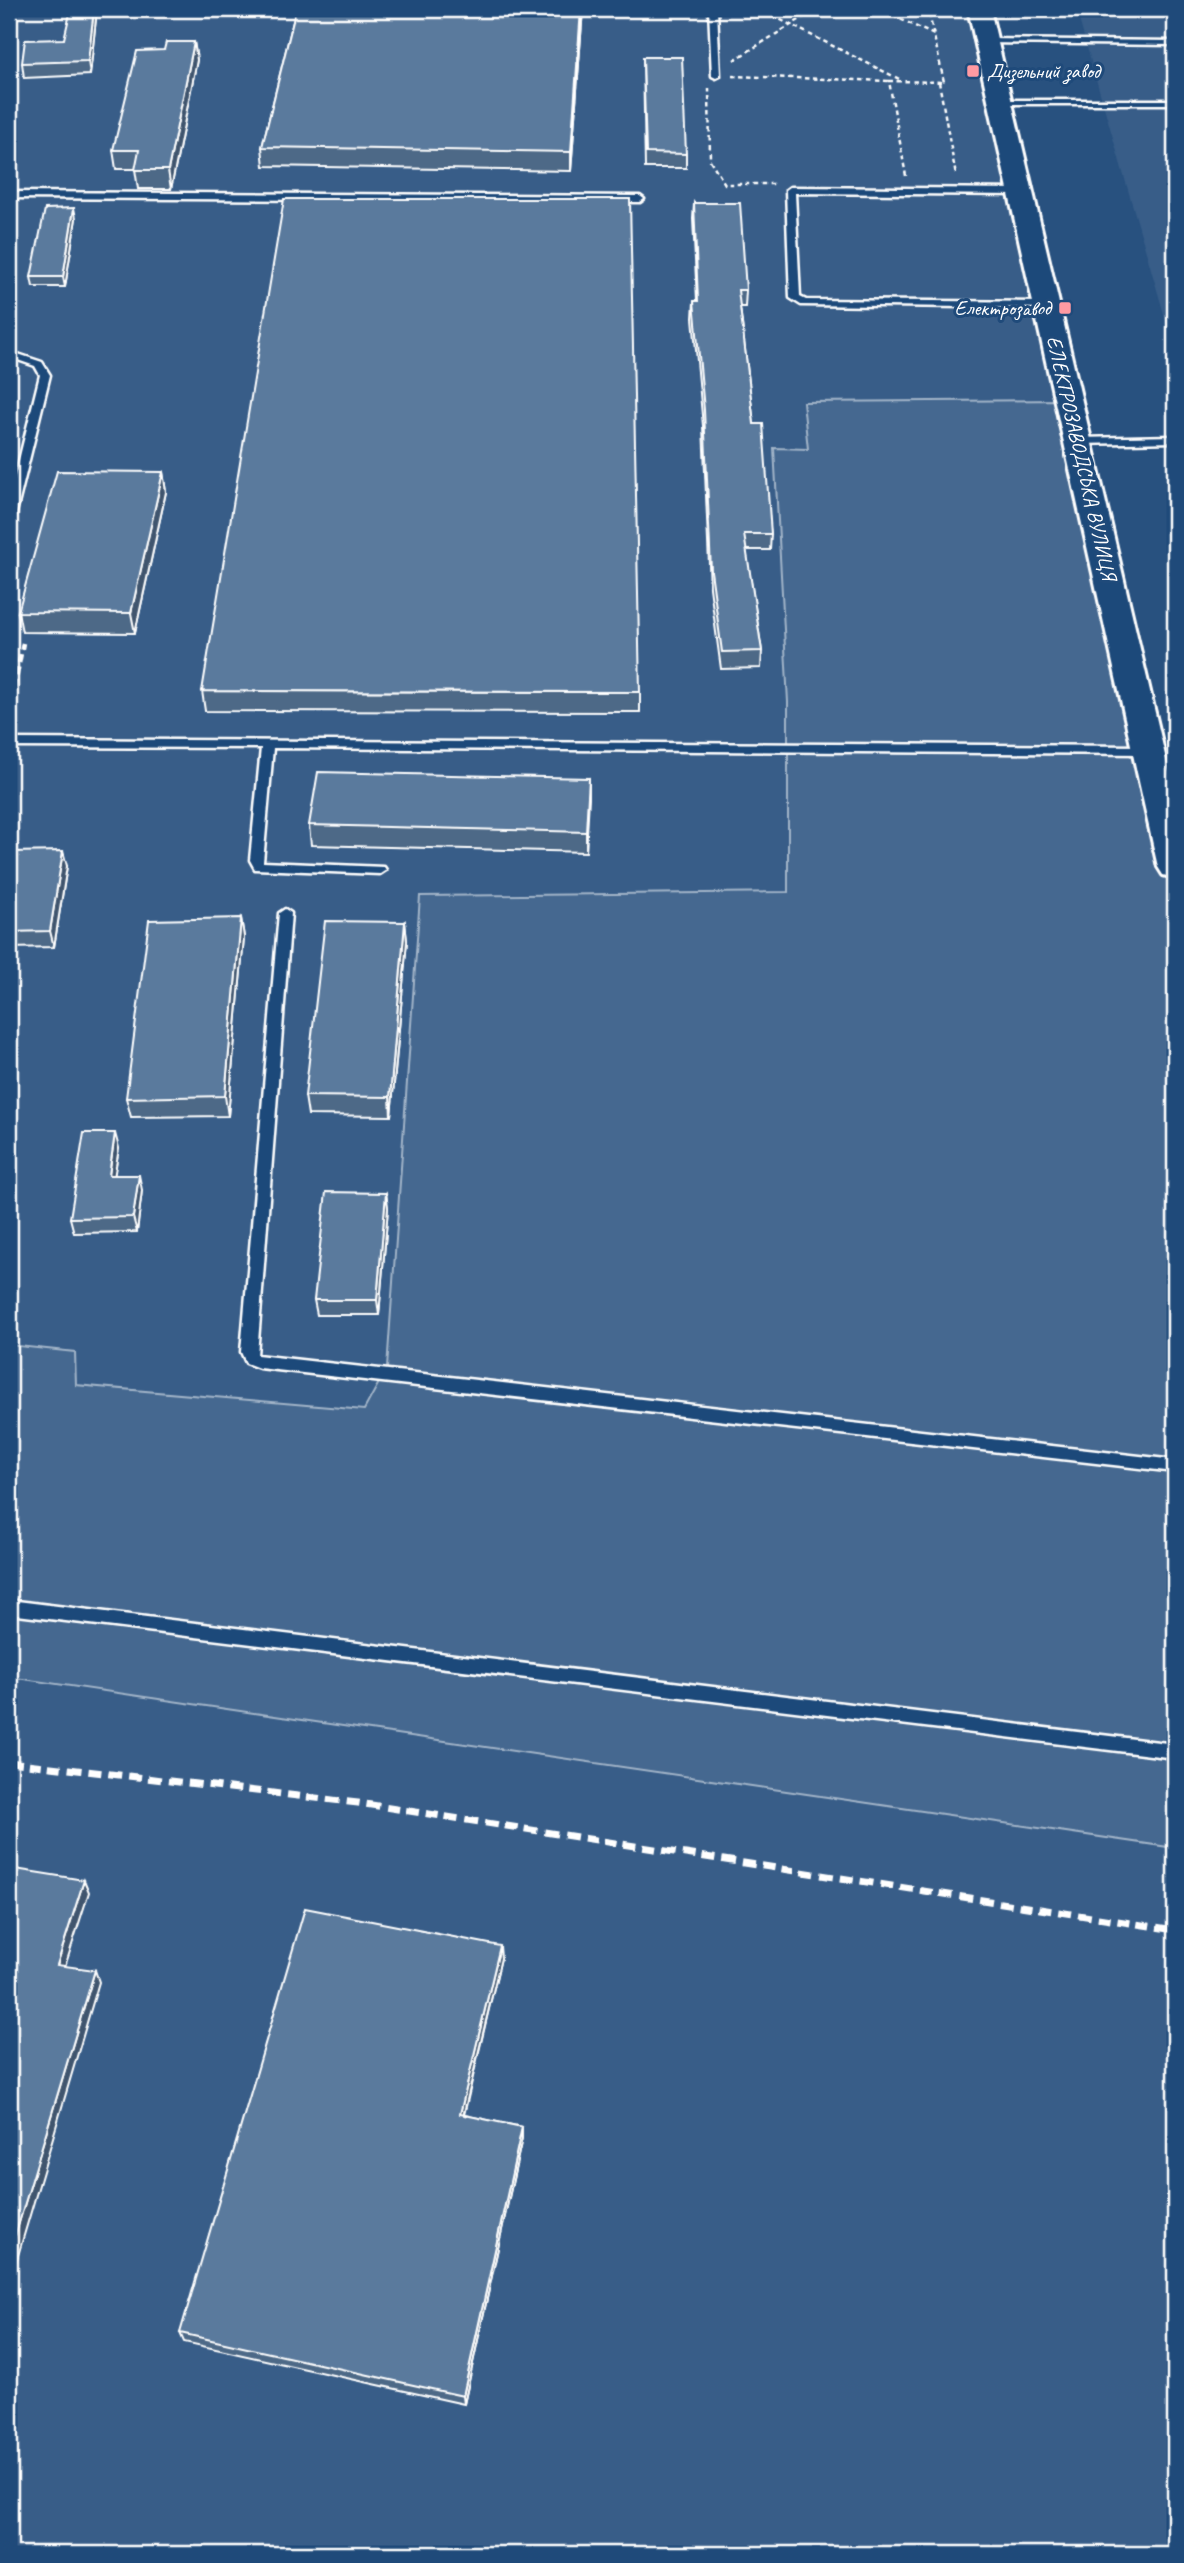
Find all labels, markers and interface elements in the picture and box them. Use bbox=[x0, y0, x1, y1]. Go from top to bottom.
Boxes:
place label: Дизельний завод bbox=[987, 58, 1102, 85]
marker: Дизельний завод bbox=[965, 63, 981, 79]
place label: Електрозавод bbox=[955, 295, 1054, 321]
marker: Електрозавод bbox=[1057, 300, 1073, 316]
street label: ЕЛЕКТРОЗАВОДСЬКА ВУЛИЦЯ bbox=[1041, 333, 1123, 586]

